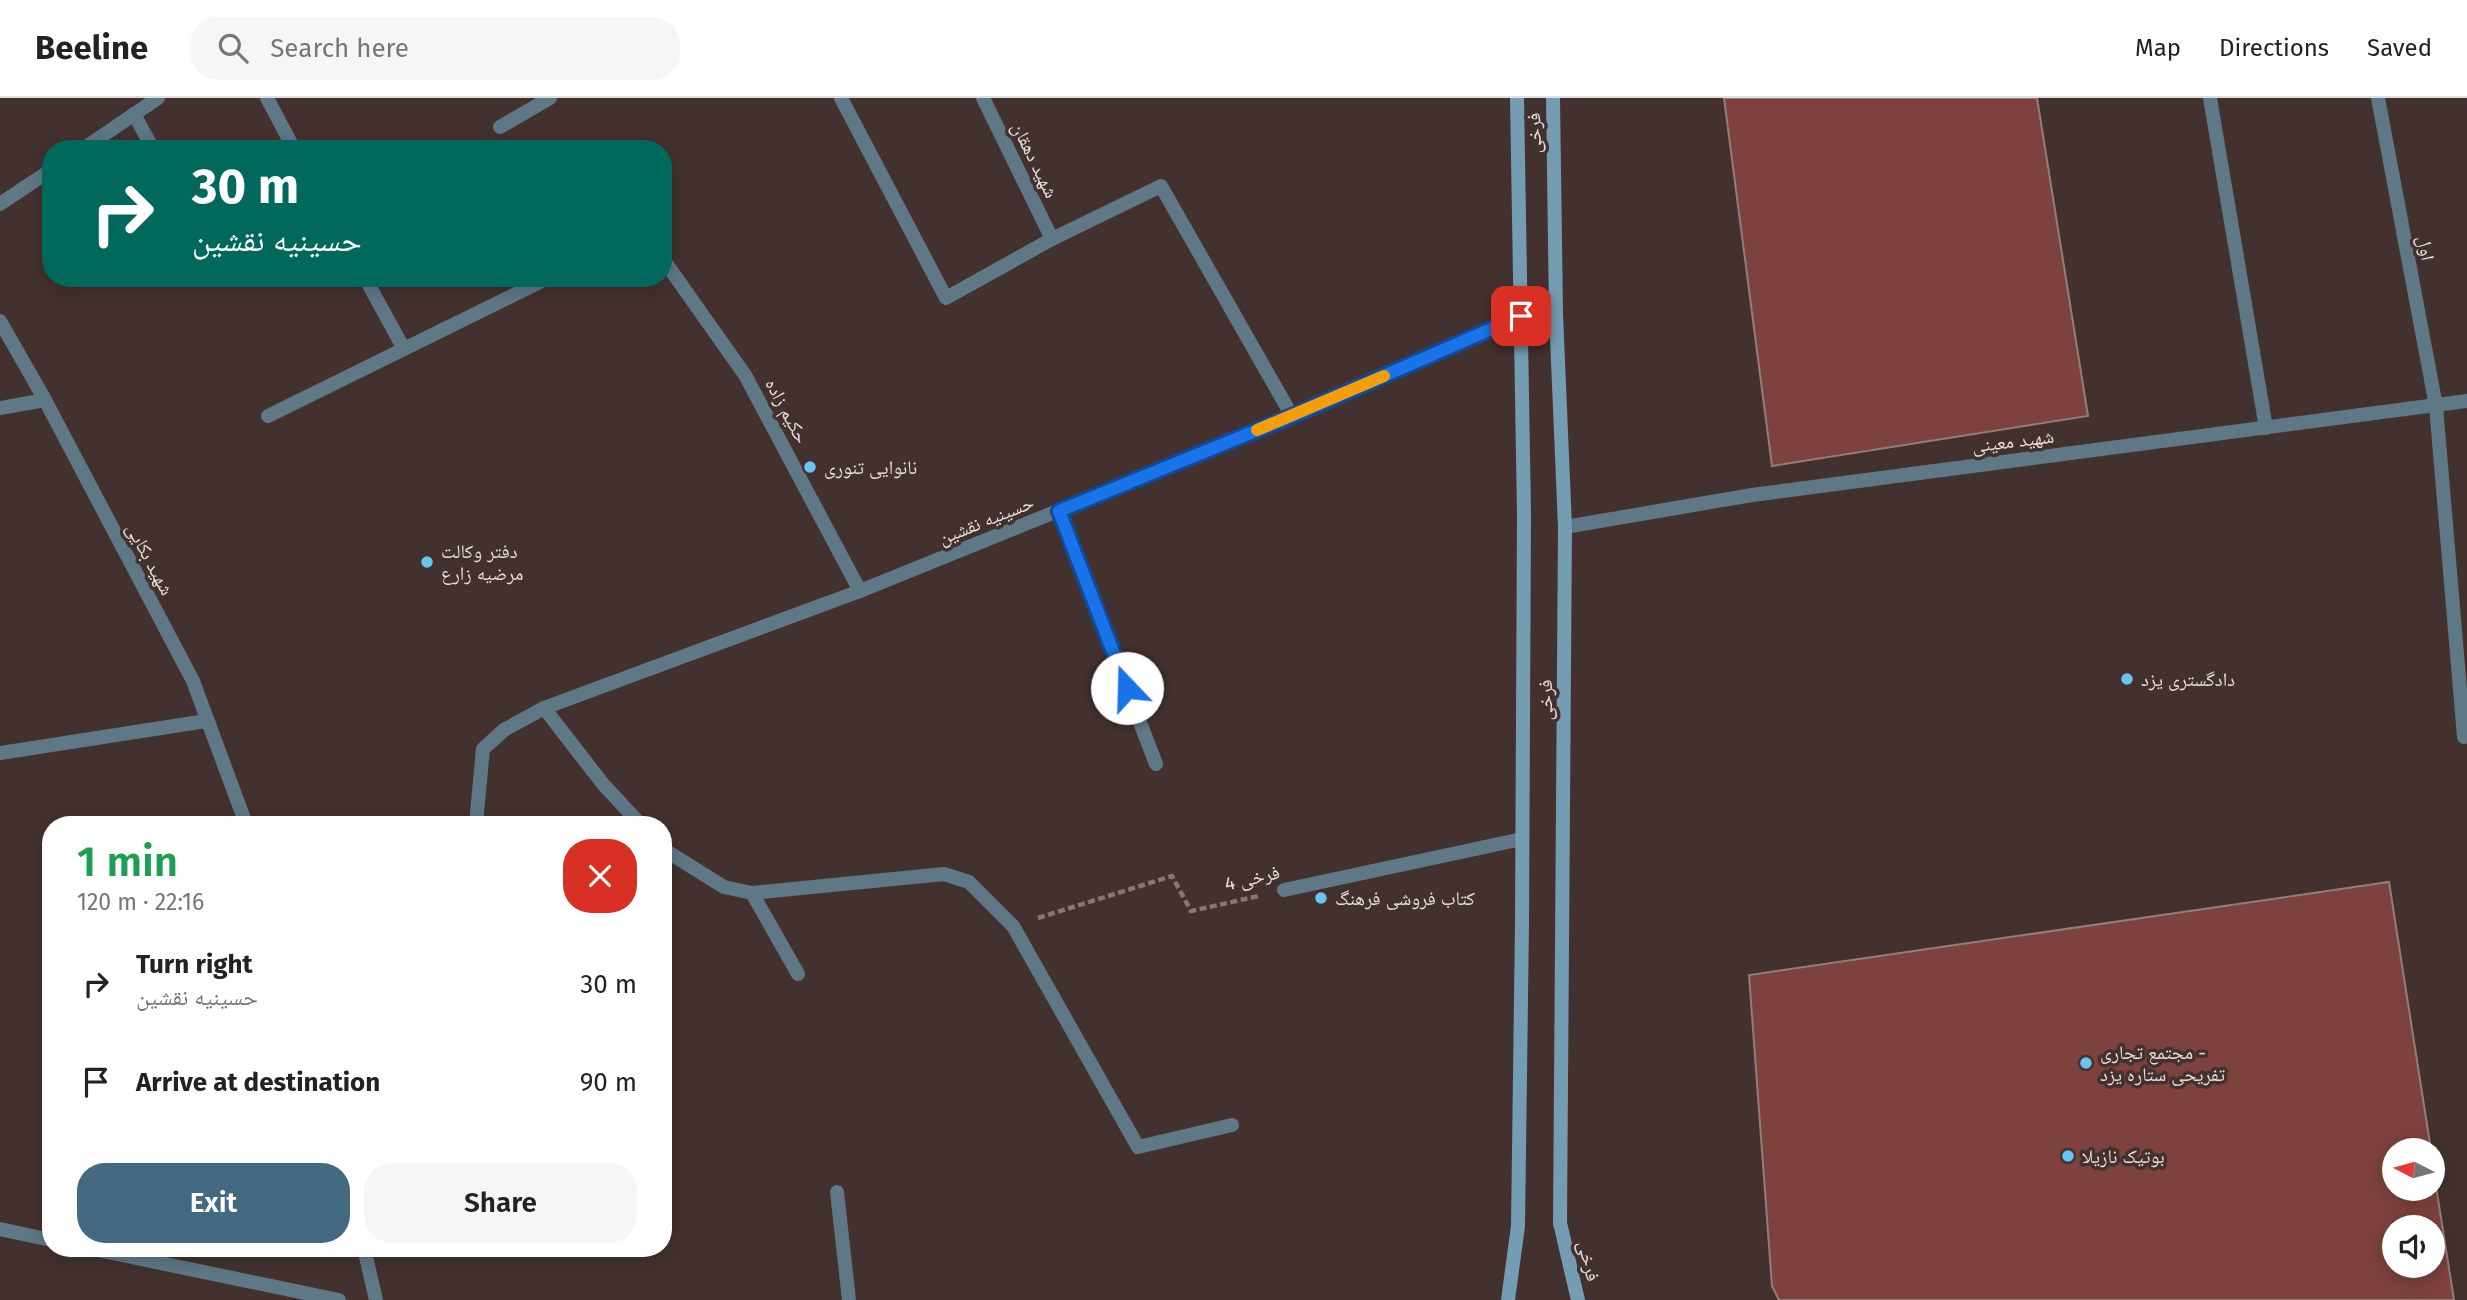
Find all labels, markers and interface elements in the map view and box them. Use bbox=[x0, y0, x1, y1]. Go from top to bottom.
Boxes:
search box bbox=[190, 17, 680, 80]
text: Beeline bbox=[35, 28, 148, 68]
icon: search bbox=[214, 29, 252, 67]
text: Search here bbox=[270, 33, 409, 64]
text: Map bbox=[2135, 34, 2181, 62]
text: Directions bbox=[2219, 34, 2329, 62]
text: Saved bbox=[2367, 34, 2432, 62]
street label: فرخی bbox=[1522, 112, 1546, 154]
street label: شهید دهقان bbox=[1007, 118, 1063, 202]
text: 30 m bbox=[192, 157, 299, 216]
icon: right bbox=[77, 168, 168, 259]
text: حسینیه نقشین bbox=[192, 221, 362, 259]
street label: اول bbox=[2412, 234, 2440, 262]
pin bbox=[1491, 286, 1551, 346]
icon: arrive bbox=[1502, 297, 1540, 335]
street label: حکیم زاده bbox=[759, 375, 814, 448]
street label: شهید معینی bbox=[1971, 425, 2055, 457]
place label: نانوایی تنوری bbox=[824, 456, 917, 479]
marker: نانوایی تنوری bbox=[802, 459, 818, 475]
street label: حسینیه نقشین bbox=[935, 490, 1037, 550]
street label: شهید بکایی bbox=[121, 519, 179, 599]
place label: دفتر وکالت مرضیه زارع bbox=[441, 540, 523, 585]
marker: دفتر وکالت مرضیه زارع bbox=[419, 554, 435, 570]
position arrow bbox=[1090, 651, 1164, 725]
place label: دادگستری یزد bbox=[2141, 668, 2235, 691]
marker: دادگستری یزد bbox=[2119, 671, 2135, 687]
street label: فرخی bbox=[1534, 680, 1557, 720]
text: 1 min bbox=[77, 837, 178, 887]
button: close bbox=[563, 839, 637, 913]
street label: فرخی 4 bbox=[1222, 861, 1282, 895]
place label: کتاب فروشی فرهنگ bbox=[1335, 887, 1475, 910]
text: 120 m · 22:16 bbox=[77, 888, 204, 916]
marker: کتاب فروشی فرهنگ bbox=[1313, 890, 1329, 906]
text: Turn right bbox=[136, 949, 253, 980]
icon: right bbox=[77, 965, 115, 1003]
text: 30 m bbox=[580, 969, 637, 1000]
text: حسینیه نقشین bbox=[136, 983, 258, 1011]
place label: مجتمع تجاری - تفریحی ستاره یزد bbox=[2100, 1041, 2226, 1086]
marker: مجتمع تجاری - تفریحی ستاره یزد bbox=[2078, 1055, 2094, 1071]
icon: arrive bbox=[77, 1063, 115, 1101]
text: Arrive at destination bbox=[136, 1067, 380, 1098]
text: 90 m bbox=[580, 1067, 637, 1098]
north arrow bbox=[2382, 1138, 2445, 1200]
map controls bbox=[2382, 1138, 2445, 1278]
place label: بوتیک نازیلا bbox=[2082, 1145, 2165, 1168]
marker: بوتیک نازیلا bbox=[2060, 1148, 2076, 1164]
button: Exit bbox=[77, 1163, 350, 1243]
button: Share bbox=[364, 1163, 637, 1243]
button: sound bbox=[2382, 1215, 2445, 1278]
street label: فرخی bbox=[1573, 1239, 1605, 1283]

